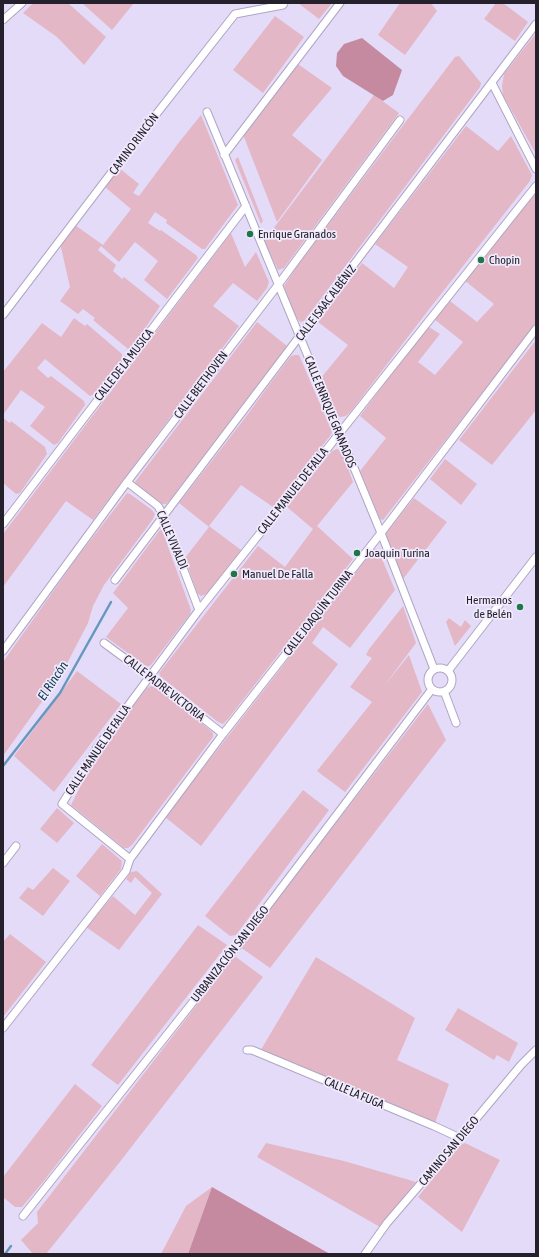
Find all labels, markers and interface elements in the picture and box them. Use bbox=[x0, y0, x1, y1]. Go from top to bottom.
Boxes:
street label: CAMINO RINCÓN bbox=[106, 110, 162, 178]
place label: Enrique Granados bbox=[258, 227, 336, 241]
marker: Enrique Granados bbox=[245, 229, 255, 239]
place label: Chopin bbox=[489, 253, 520, 267]
marker: Chopin bbox=[476, 255, 486, 265]
street label: CALLE ISAAC ALBÉNIZ bbox=[293, 262, 359, 344]
street label: CALLE DE LA MUSICA bbox=[91, 326, 157, 404]
street label: CALLE BEETHOVEN bbox=[171, 349, 231, 421]
street label: CALLE ENRIQUE GRANADOS bbox=[301, 354, 359, 470]
street label: CALLE MANUEL DE FALLA bbox=[255, 445, 331, 537]
street label: CALLE VIVALDI bbox=[153, 509, 191, 571]
place label: Joaquin Turina bbox=[365, 546, 430, 560]
marker: Joaquin Turina bbox=[352, 548, 362, 558]
place label: Manuel De Falla bbox=[242, 567, 313, 581]
street label: CALLE JOAQUÍN TURINA bbox=[280, 567, 356, 659]
marker: Manuel De Falla bbox=[229, 569, 239, 579]
place label: Hermanos de Belén bbox=[466, 593, 512, 621]
marker: Hermanos de Belén bbox=[515, 602, 525, 612]
street label: CALLE PADRE VICTORIA bbox=[120, 652, 208, 724]
water label: El Rincón bbox=[35, 658, 71, 704]
street label: CALLE MANUEL DE FALLA bbox=[62, 702, 134, 798]
street label: URBANIZACIÓN SAN DIEGO bbox=[188, 903, 272, 1005]
street label: CALLE LA FUGA bbox=[322, 1074, 386, 1112]
street label: CAMINO SAN DIEGO bbox=[416, 1113, 482, 1189]

